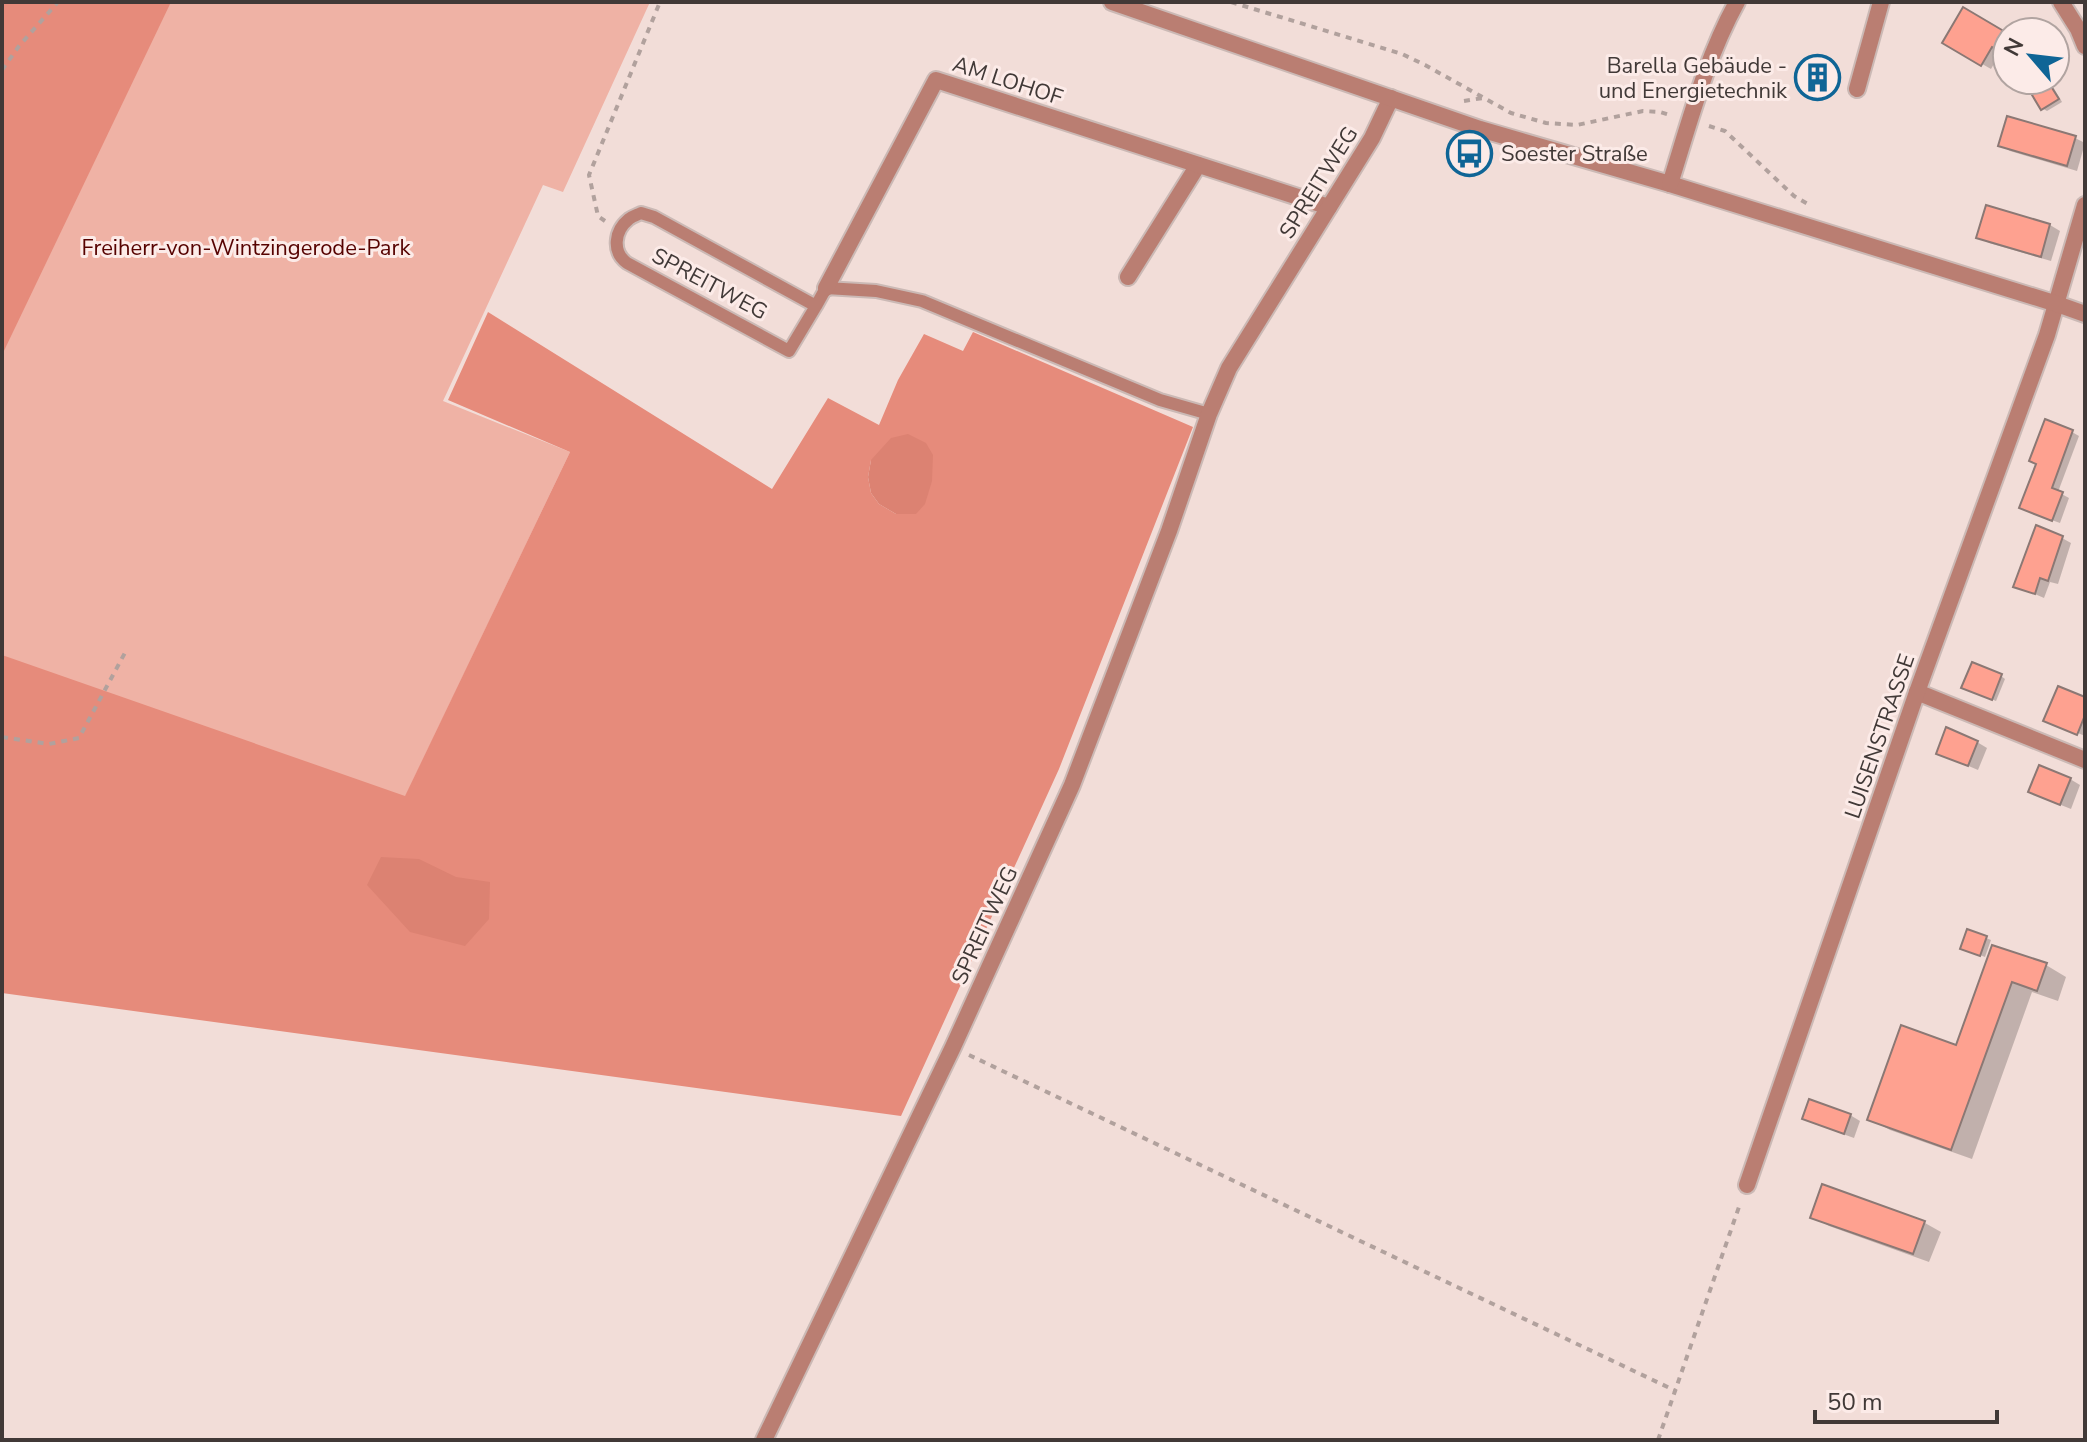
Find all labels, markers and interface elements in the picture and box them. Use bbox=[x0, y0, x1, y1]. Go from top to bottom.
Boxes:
north arrow bbox=[1991, 16, 2071, 96]
text: N bbox=[1997, 33, 2031, 61]
street label: AM LOHOF bbox=[949, 49, 1067, 113]
place label: Barella Gebäude - und Energietechnik bbox=[1599, 51, 1788, 106]
building icon: Barella Gebäude - und Energietechnik bbox=[1794, 54, 1842, 102]
street label: SPREITWEG bbox=[1272, 121, 1365, 244]
bus stop icon: Soester Straße bbox=[1446, 129, 1494, 177]
place label: Soester Straße bbox=[1501, 139, 1648, 169]
park label: Freiherr-von-Wintzingerode-Park bbox=[82, 233, 411, 263]
street label: SPREITWEG bbox=[646, 241, 773, 327]
street label: LUISENSTRASSE bbox=[1838, 650, 1922, 823]
street label: SPREITWEG bbox=[944, 861, 1025, 989]
scale bar bbox=[1815, 1374, 1997, 1424]
text: 50 m bbox=[1827, 1386, 1883, 1418]

